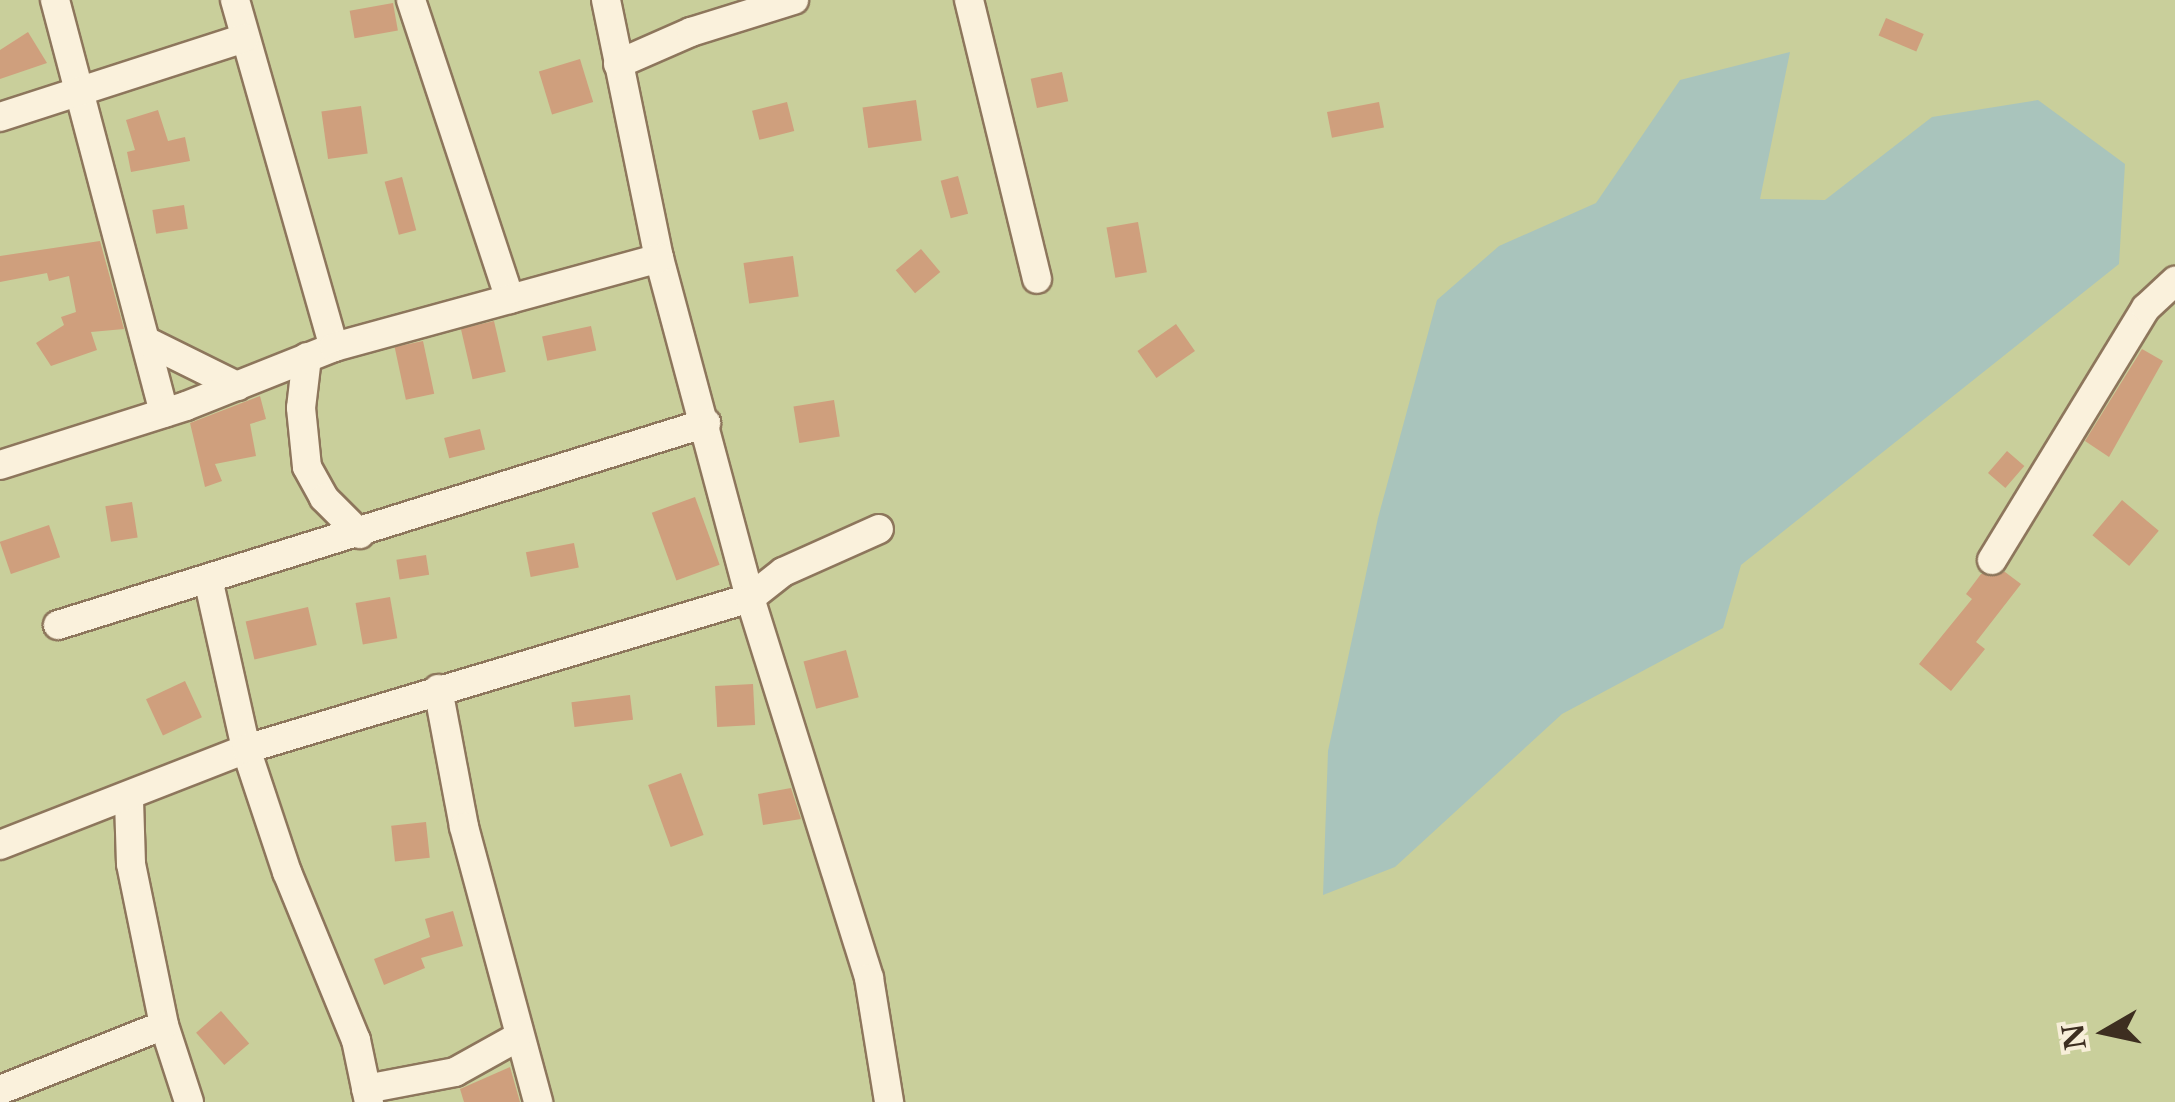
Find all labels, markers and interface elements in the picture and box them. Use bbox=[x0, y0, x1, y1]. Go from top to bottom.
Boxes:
north arrow bbox=[2055, 982, 2155, 1082]
text: N bbox=[2056, 1021, 2094, 1053]

